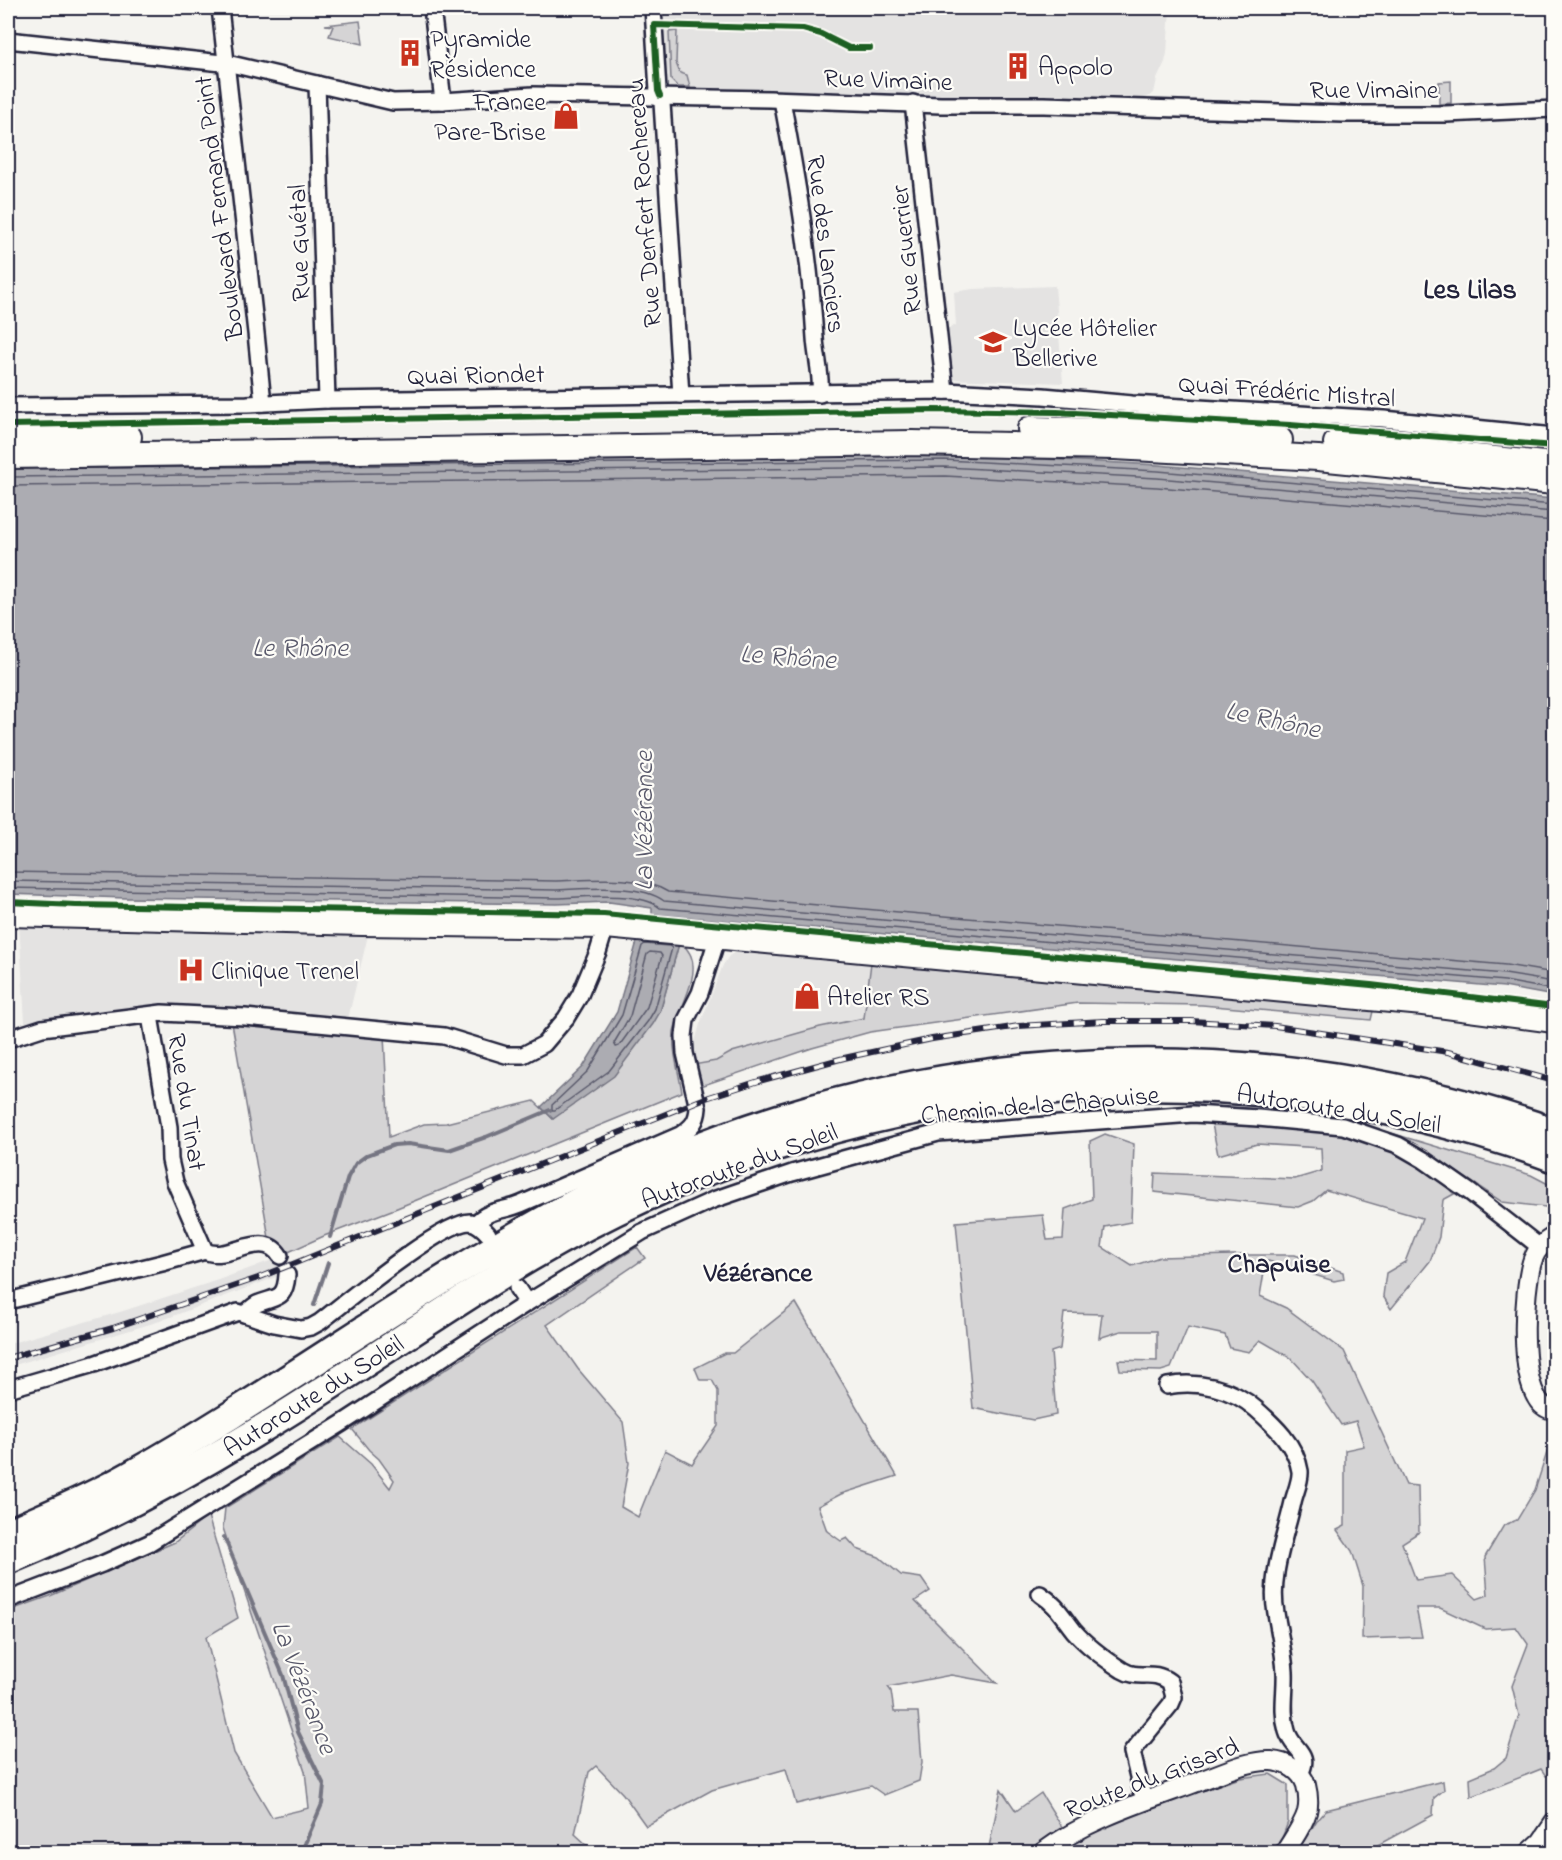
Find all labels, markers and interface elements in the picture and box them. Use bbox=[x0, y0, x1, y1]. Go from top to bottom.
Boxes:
place label: Pyramide Résidence bbox=[430, 22, 537, 90]
building icon: Pyramide Résidence bbox=[395, 38, 425, 68]
place label: Appolo bbox=[1038, 50, 1113, 88]
building icon: Appolo bbox=[1003, 51, 1033, 81]
street label: Rue Vimaine bbox=[823, 61, 953, 103]
street label: Boulevard Fernand Point bbox=[186, 73, 256, 343]
street label: Rue Vimaine bbox=[1310, 73, 1439, 111]
street label: Rue Denfert Rochereau bbox=[618, 77, 674, 329]
place label: France Pare-Brise bbox=[434, 85, 546, 153]
shop icon: France Pare-Brise bbox=[551, 101, 581, 131]
street label: Rue des Lanciers bbox=[794, 153, 854, 335]
street label: Rue Guerrier bbox=[882, 182, 934, 317]
street label: Rue Guétal bbox=[280, 184, 322, 302]
district label: Les Lilas bbox=[1423, 271, 1517, 312]
place label: Lycée Hôtelier Bellerive bbox=[1012, 311, 1158, 379]
school or university icon: Lycée Hôtelier Bellerive bbox=[978, 327, 1008, 357]
street label: Quai Riondet bbox=[407, 357, 545, 397]
street label: Quai Frédéric Mistral bbox=[1177, 366, 1396, 420]
water label: Le Rhône bbox=[252, 630, 350, 669]
water label: Le Rhône bbox=[739, 636, 839, 681]
water label: Le Rhône bbox=[1221, 692, 1325, 751]
water label: La Vézérance bbox=[626, 749, 665, 891]
place label: Clinique Trenel bbox=[211, 954, 359, 992]
hospital icon: Clinique Trenel bbox=[176, 955, 206, 985]
place label: Atelier RS bbox=[827, 980, 930, 1018]
shop icon: Atelier RS bbox=[792, 981, 822, 1011]
street label: Rue du Tinat bbox=[155, 1031, 215, 1174]
street label: Autoroute du Soleil bbox=[1233, 1076, 1444, 1146]
street label: Chemin de la Chapuise bbox=[919, 1078, 1161, 1136]
street label: Autoroute du Soleil bbox=[636, 1115, 844, 1221]
district label: Chapuise bbox=[1228, 1246, 1331, 1285]
district label: Vézérance bbox=[703, 1255, 813, 1294]
street label: Autoroute du Soleil bbox=[217, 1327, 412, 1468]
water label: La Vézérance bbox=[259, 1616, 347, 1762]
street label: Route du Grisard bbox=[1059, 1729, 1245, 1831]

